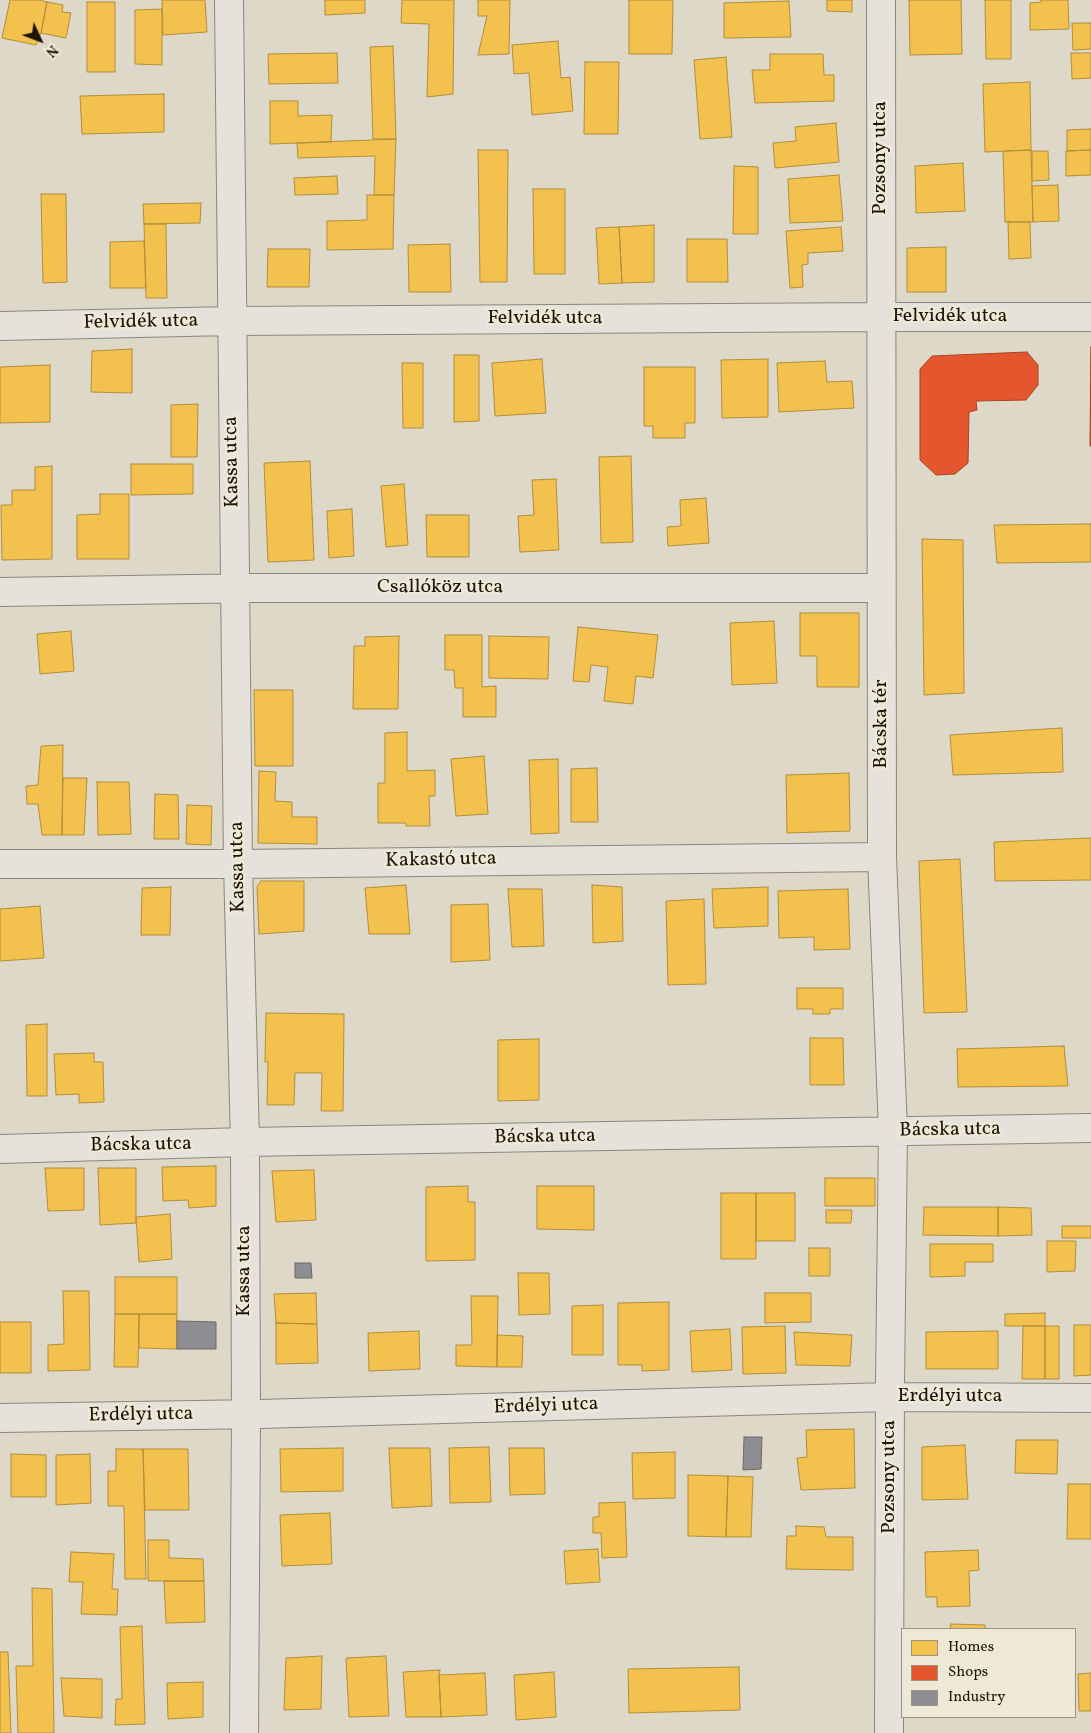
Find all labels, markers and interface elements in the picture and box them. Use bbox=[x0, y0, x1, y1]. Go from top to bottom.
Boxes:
north arrow bbox=[15, 15, 65, 65]
text: N bbox=[41, 40, 62, 61]
street label: Pozsony utca bbox=[869, 101, 893, 215]
street label: Felvidék utca bbox=[893, 305, 1007, 329]
street label: Felvidék utca bbox=[488, 307, 602, 331]
street label: Felvidék utca bbox=[83, 310, 199, 336]
street label: Kassa utca bbox=[220, 416, 246, 508]
street label: Csallóköz utca bbox=[377, 576, 503, 600]
street label: Bácska tér bbox=[870, 679, 894, 769]
street label: Kassa utca bbox=[226, 821, 252, 913]
street label: Kakastó utca bbox=[385, 848, 497, 874]
street label: Bácska utca bbox=[899, 1118, 1001, 1144]
street label: Bácska utca bbox=[494, 1125, 596, 1151]
street label: Bácska utca bbox=[90, 1133, 192, 1159]
street label: Kassa utca bbox=[233, 1225, 257, 1317]
street label: Erdélyi utca bbox=[898, 1385, 1002, 1409]
street label: Erdélyi utca bbox=[493, 1393, 599, 1421]
street label: Erdélyi utca bbox=[88, 1403, 194, 1429]
street label: Pozsony utca bbox=[878, 1420, 902, 1534]
legend bbox=[901, 1628, 1076, 1718]
text: Homes bbox=[948, 1637, 994, 1658]
text: Shops bbox=[948, 1662, 988, 1683]
text: Industry bbox=[948, 1687, 1005, 1708]

